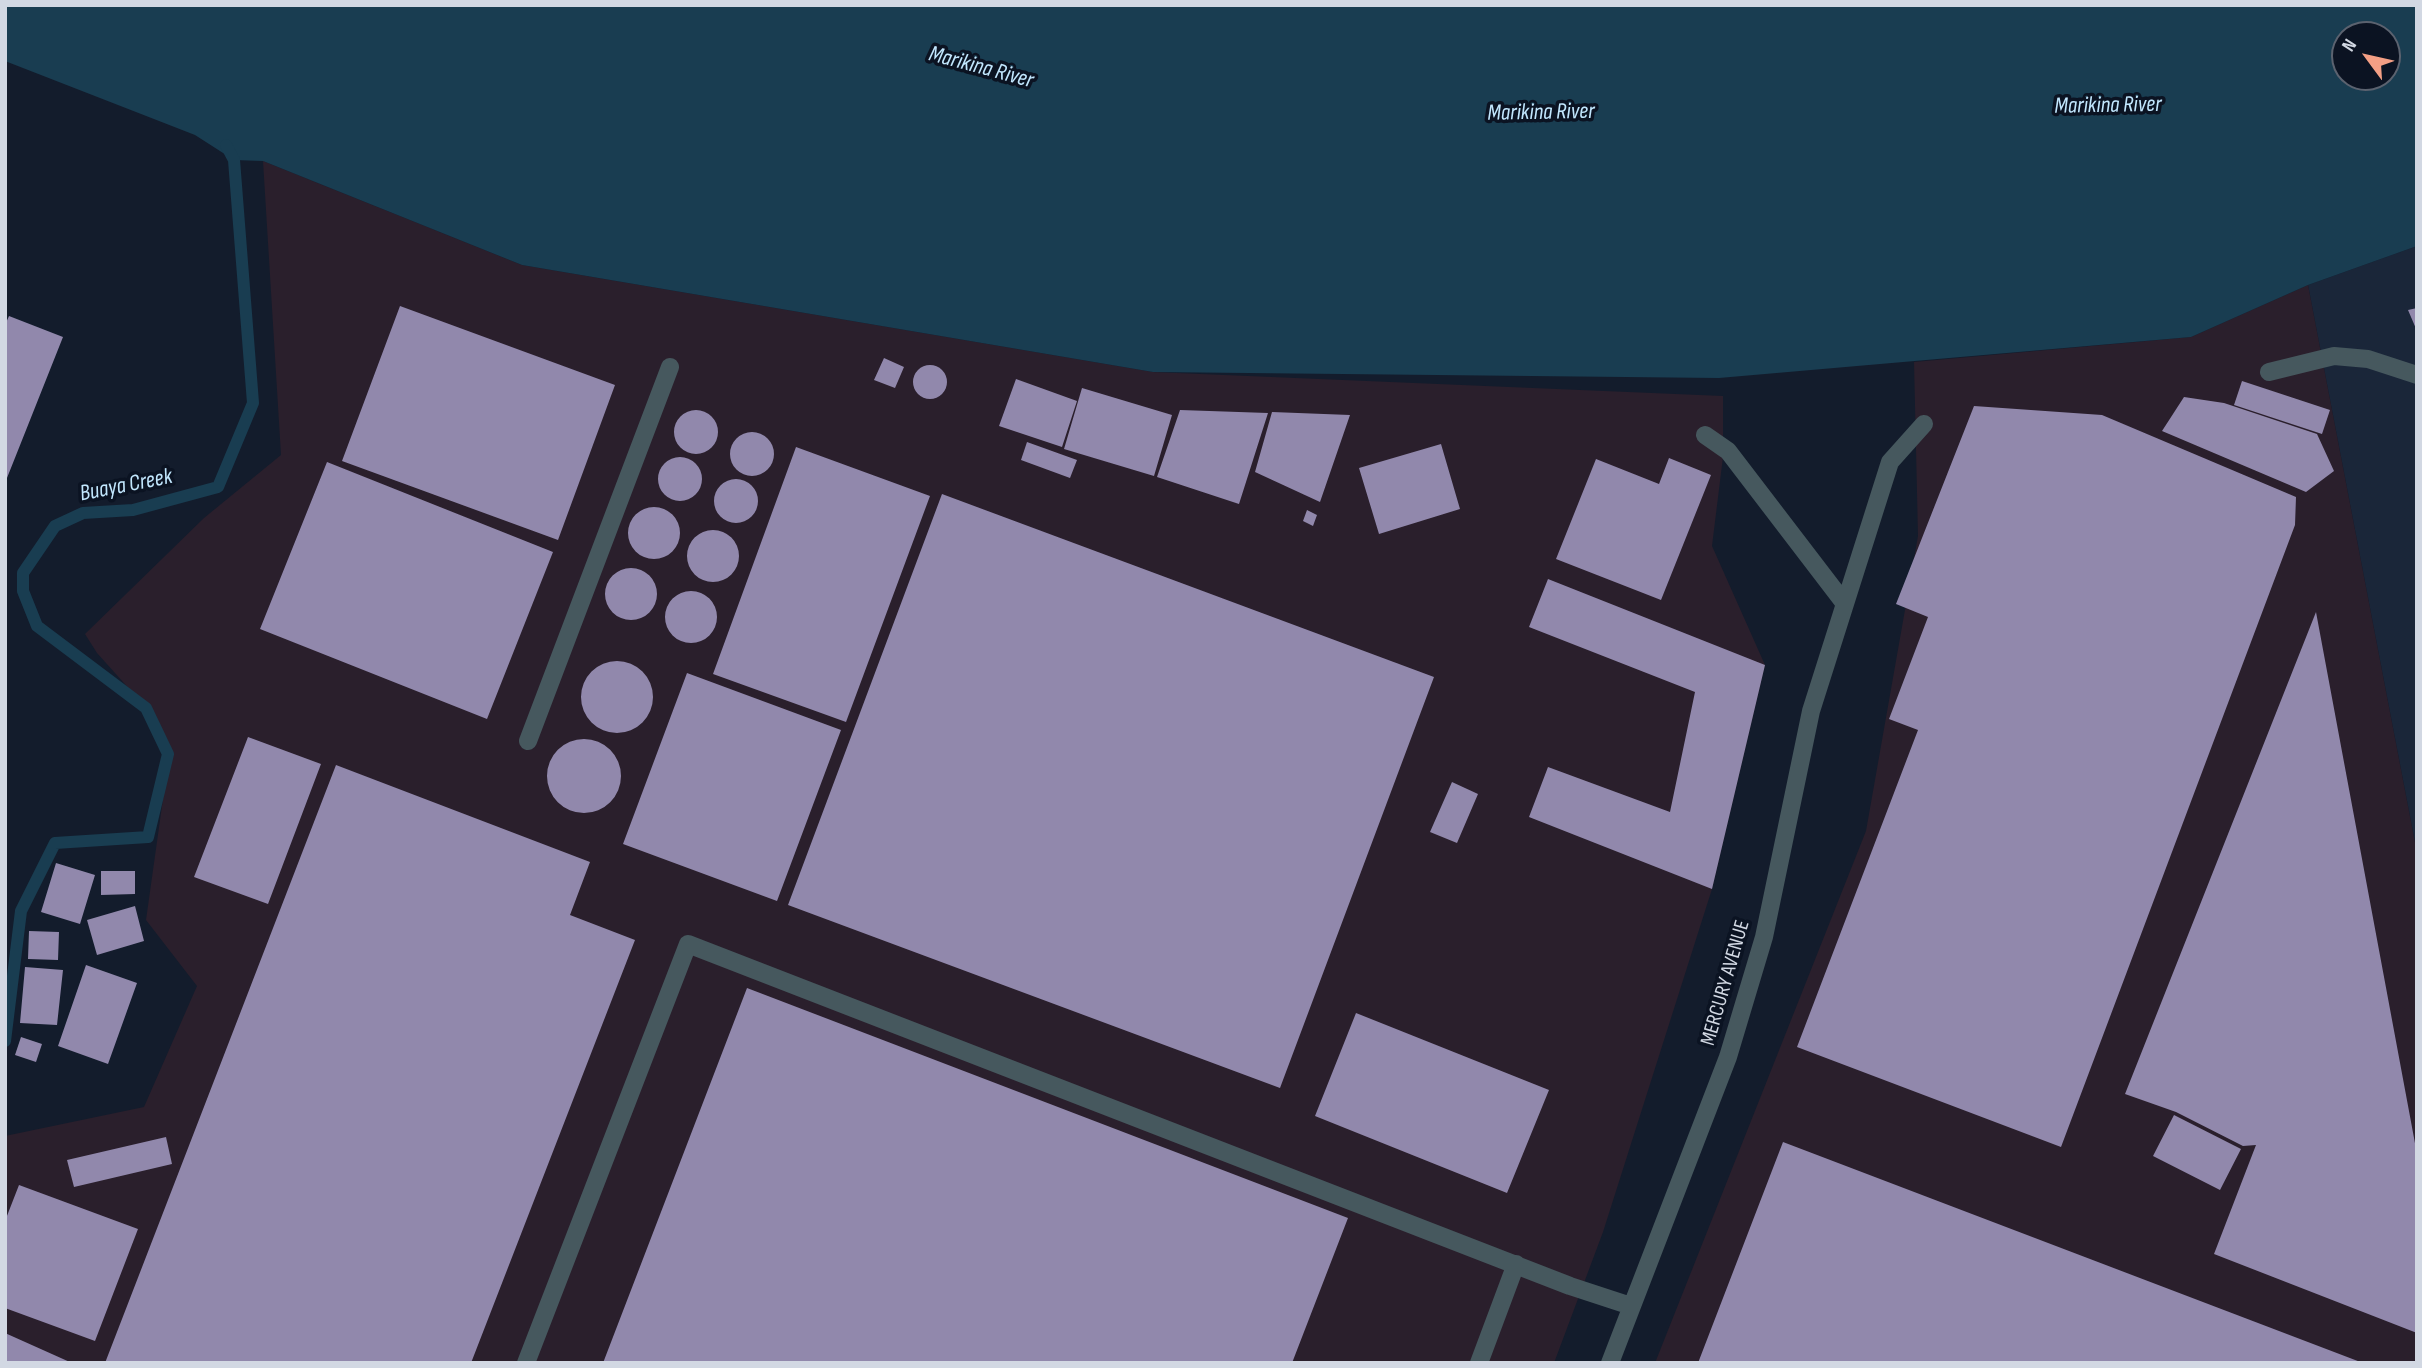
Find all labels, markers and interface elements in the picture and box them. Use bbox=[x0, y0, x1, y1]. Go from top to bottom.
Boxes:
north arrow bbox=[2331, 21, 2401, 91]
text: N bbox=[2337, 35, 2362, 56]
water label: Marikina River bbox=[926, 41, 1036, 95]
water label: Marikina River bbox=[2054, 91, 2162, 121]
water label: Marikina River bbox=[1487, 98, 1595, 128]
water label: Buaya Creek bbox=[77, 464, 175, 508]
street label: MERCURY AVENUE bbox=[1696, 918, 1756, 1048]

